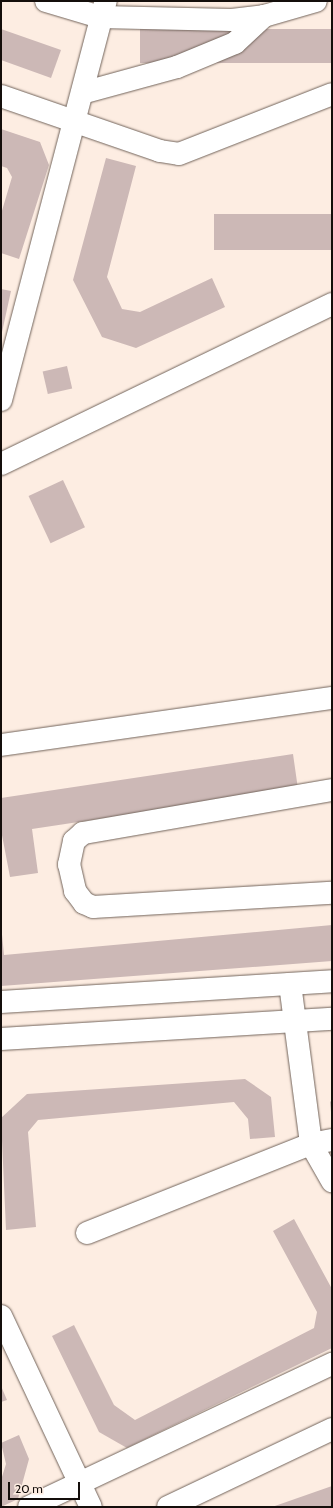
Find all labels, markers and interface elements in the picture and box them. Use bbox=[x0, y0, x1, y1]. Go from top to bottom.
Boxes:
scale bar bbox=[10, 1474, 82, 1500]
text: 20 m bbox=[15, 1481, 43, 1496]

